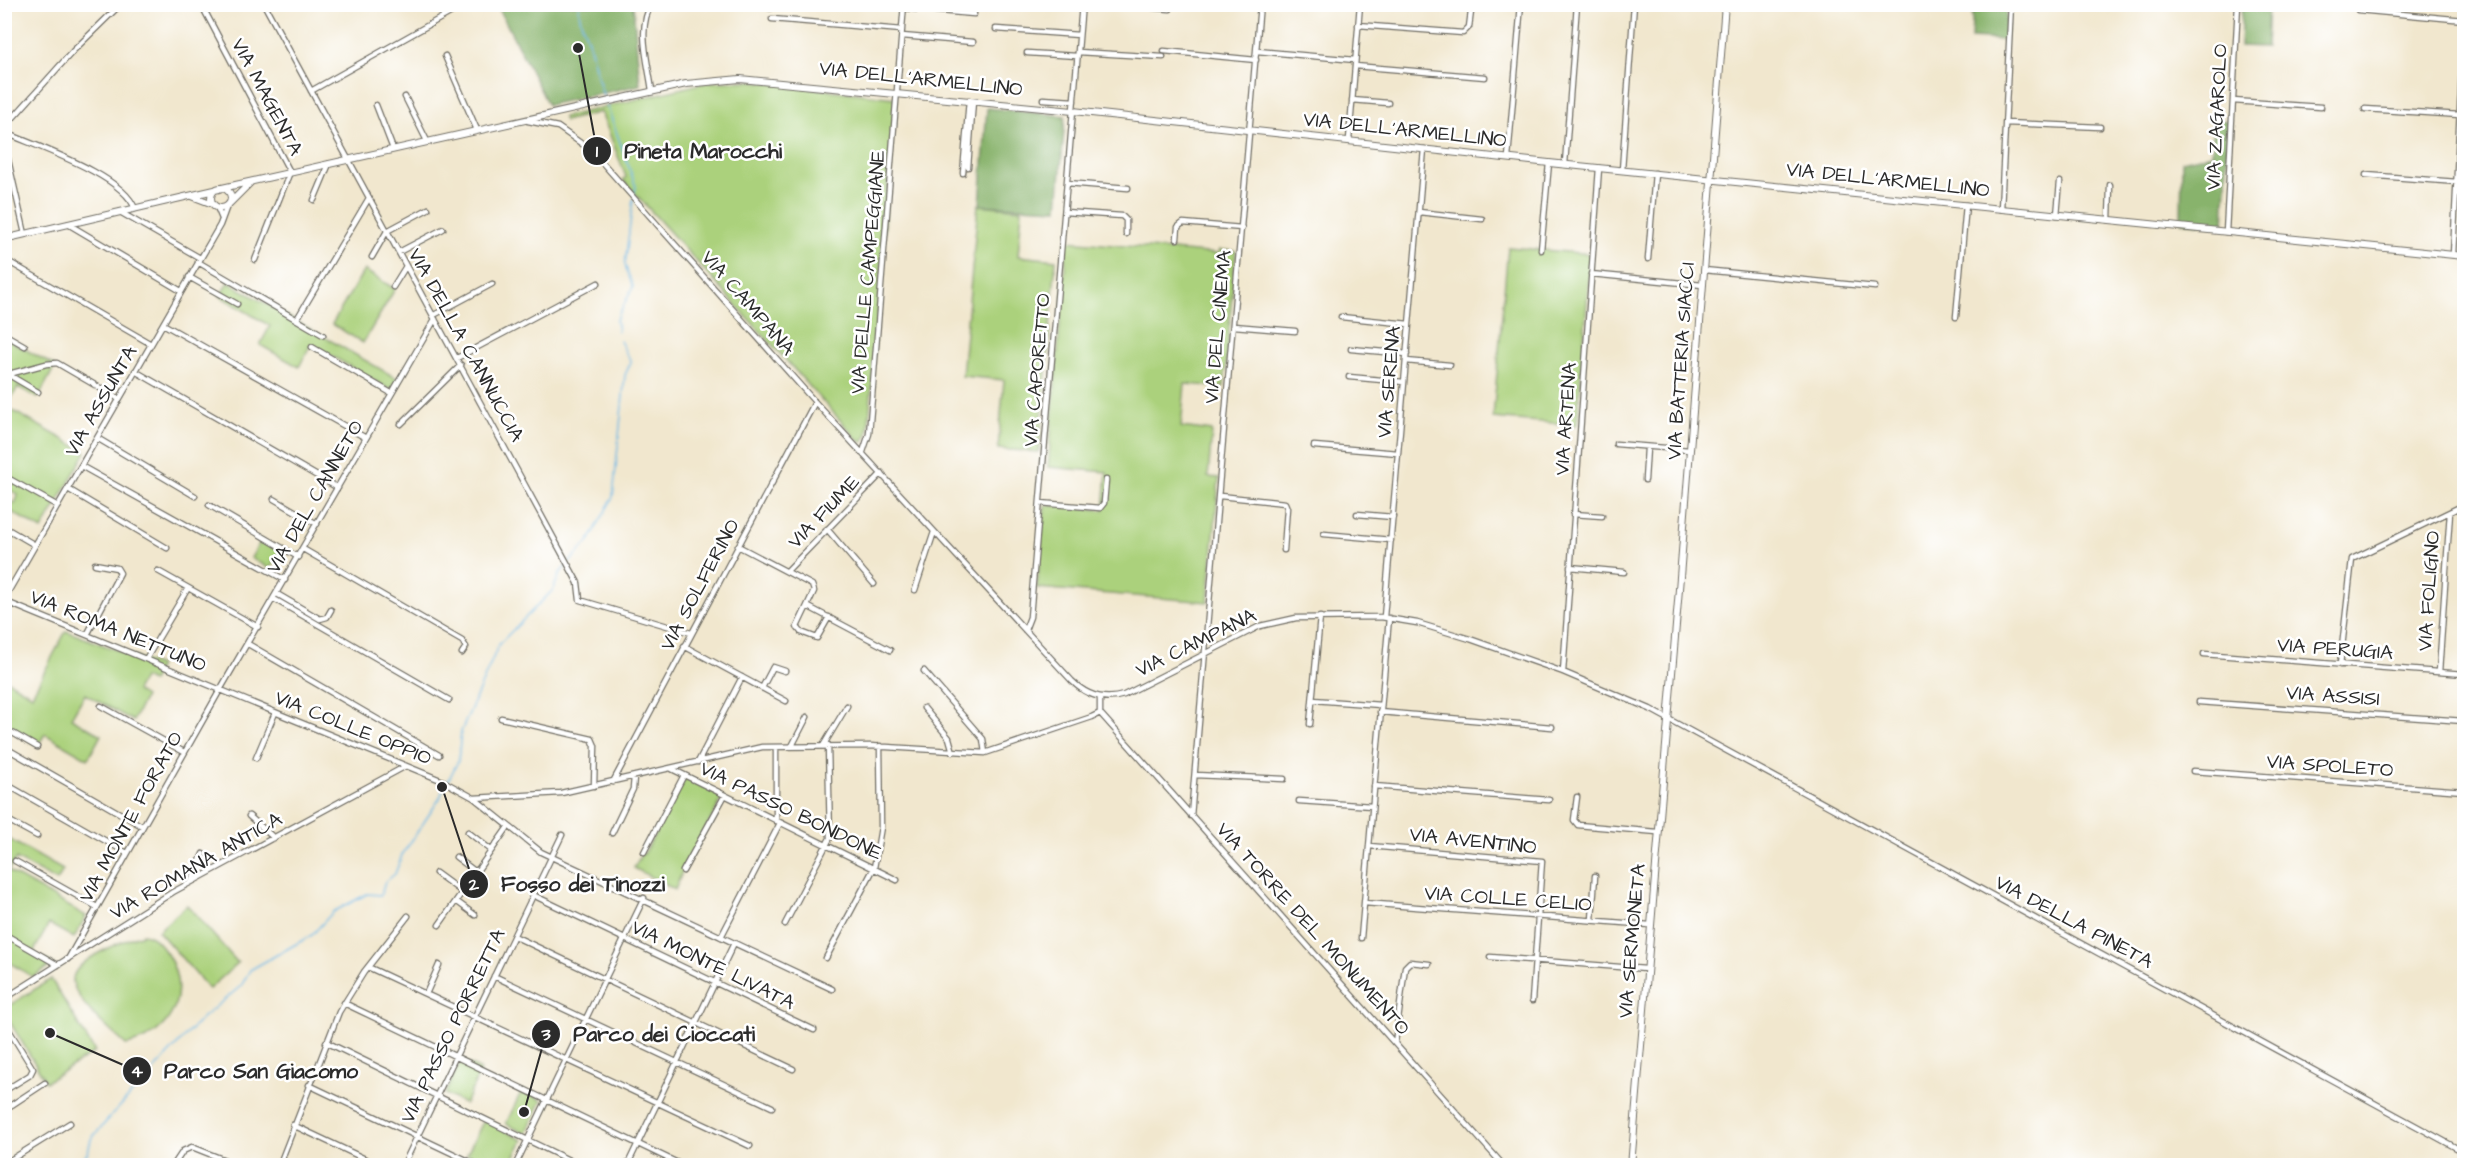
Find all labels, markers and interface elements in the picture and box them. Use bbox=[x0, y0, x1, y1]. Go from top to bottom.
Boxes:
street label: VIA MAGENTA bbox=[224, 33, 310, 161]
street label: VIA ZAGAROLO bbox=[2199, 43, 2235, 191]
street label: VIA DELL'ARMELLINO bbox=[818, 54, 1024, 104]
street label: VIA DELL'ARMELLINO bbox=[1302, 105, 1508, 155]
callout: Pineta Marocchi bbox=[582, 132, 794, 171]
text: Pineta Marocchi bbox=[624, 137, 783, 166]
text: 1 bbox=[596, 139, 599, 164]
street label: VIA DELLE CAMPEGGIANE bbox=[843, 149, 893, 395]
street label: VIA DELL'ARMELLINO bbox=[1785, 155, 1991, 205]
street label: VIA DELLA CANNUCCIA bbox=[401, 243, 531, 447]
street label: VIA CAMPANA bbox=[695, 244, 802, 362]
street label: VIA DEL CINEMA bbox=[1197, 249, 1239, 405]
street label: VIA BATTERIA SIACCI bbox=[1660, 261, 1702, 461]
street label: VIA CAPORETTO bbox=[1016, 292, 1058, 448]
street label: VIA SERENA bbox=[1370, 325, 1408, 439]
street label: VIA ASSUNTA bbox=[58, 340, 144, 462]
street label: VIA ARTENA bbox=[1548, 361, 1584, 476]
street label: VIA DEL CANNETO bbox=[260, 415, 370, 579]
street label: VIA FIUME bbox=[782, 469, 866, 555]
street label: VIA SOLFERINO bbox=[654, 514, 746, 656]
street label: VIA FOLIGNO bbox=[2411, 530, 2447, 652]
street label: VIA ROMA NETTUNO bbox=[26, 583, 210, 679]
street label: VIA CAMPANA bbox=[1131, 602, 1261, 684]
street label: VIA PERUGIA bbox=[2276, 631, 2394, 667]
street label: VIA ASSISI bbox=[2285, 679, 2381, 713]
street label: VIA COLLE OPPIO bbox=[270, 684, 436, 772]
street label: VIA MONTE FORATO bbox=[72, 727, 190, 907]
street label: VIA SPOLETO bbox=[2266, 748, 2394, 784]
street label: VIA PASSO BONDONE bbox=[695, 755, 887, 867]
street label: VIA ROMANA ANTICA bbox=[105, 805, 287, 927]
street label: VIA TORRE DEL MONUMENTO bbox=[1210, 816, 1416, 1042]
street label: VIA AVENTINO bbox=[1408, 820, 1538, 862]
street label: VIA SERMONETA bbox=[1611, 862, 1653, 1019]
callout: Fosso dei Tinozzi bbox=[459, 864, 677, 903]
street label: VIA DELLA PINETA bbox=[1990, 869, 2158, 976]
text: Fosso dei Tinozzi bbox=[501, 870, 666, 899]
text: 2 bbox=[468, 872, 480, 897]
street label: VIA COLLE CELIO bbox=[1423, 879, 1593, 919]
street label: VIA MONTE LIVATA bbox=[627, 913, 800, 1017]
street label: VIA PASSO PORRETTA bbox=[394, 924, 512, 1128]
callout: Parco dei Cioccati bbox=[531, 1014, 767, 1053]
text: Parco dei Cioccati bbox=[573, 1020, 756, 1049]
text: 3 bbox=[540, 1022, 551, 1047]
callout: Parco San Giacomo bbox=[122, 1051, 370, 1090]
text: Parco San Giacomo bbox=[164, 1057, 358, 1086]
text: 4 bbox=[131, 1059, 144, 1084]

